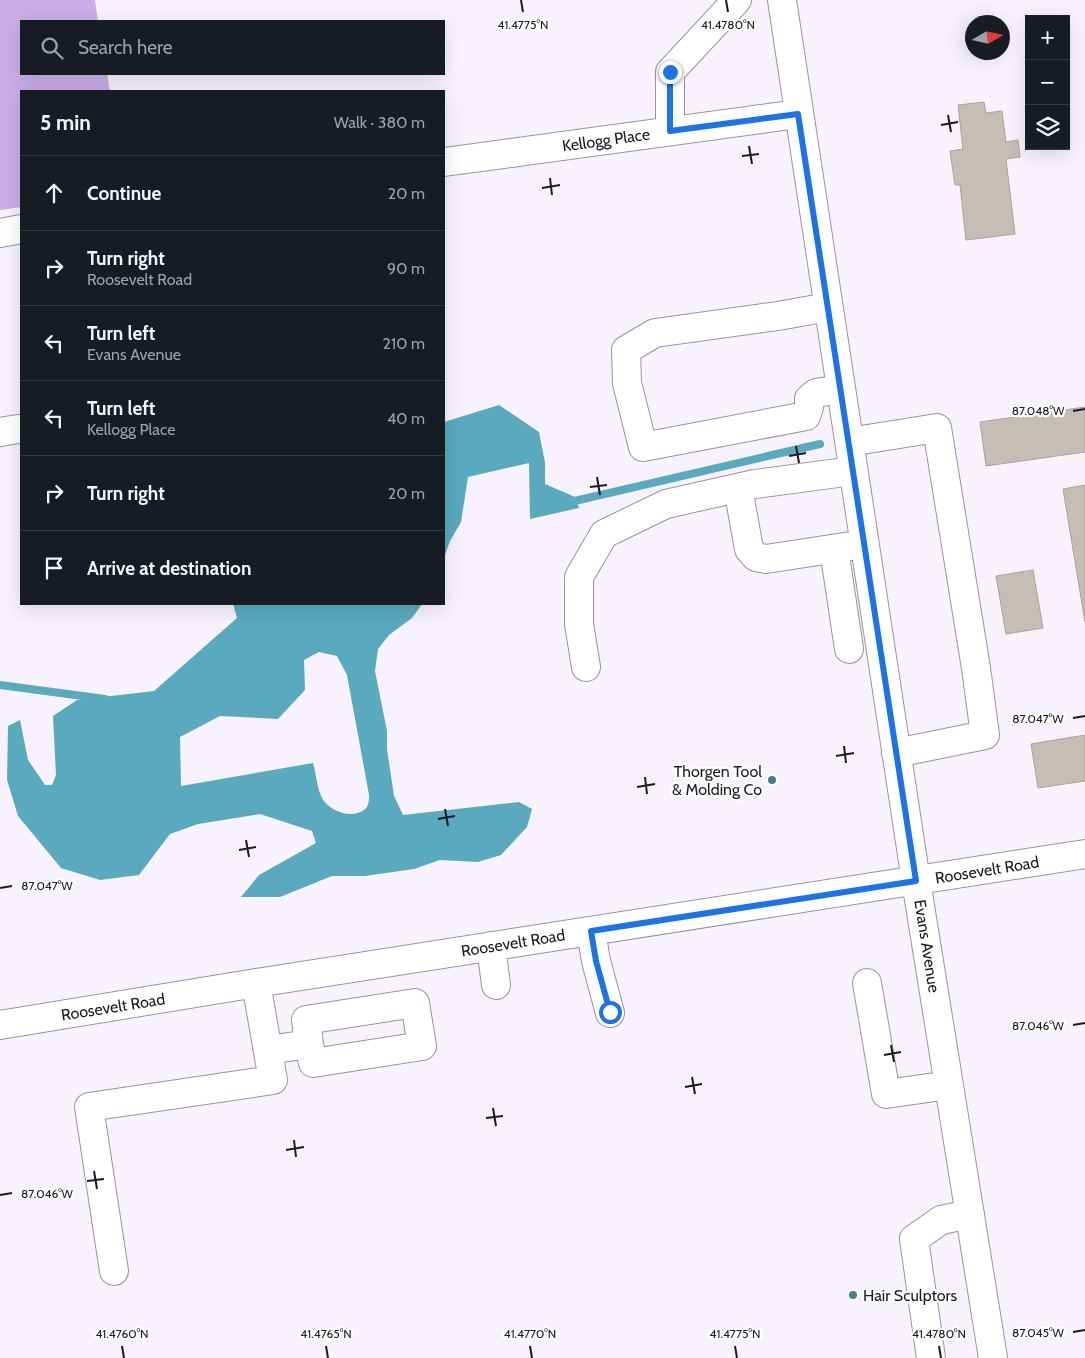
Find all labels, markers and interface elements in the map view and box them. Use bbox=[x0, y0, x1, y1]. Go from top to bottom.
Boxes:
north arrow bbox=[965, 15, 1010, 60]
map controls bbox=[1025, 15, 1070, 150]
button: + bbox=[1025, 15, 1070, 60]
text: 41.4775°N bbox=[498, 17, 548, 32]
text: 41.4780°N bbox=[701, 17, 755, 32]
search box bbox=[20, 20, 445, 75]
icon: search bbox=[38, 34, 66, 62]
text: Search here bbox=[78, 36, 172, 59]
button: − bbox=[1025, 60, 1070, 105]
route end bbox=[659, 61, 682, 84]
button: layers bbox=[1025, 105, 1070, 150]
text: 5 min bbox=[40, 110, 91, 135]
text: Walk · 380 m bbox=[334, 113, 425, 132]
street label: Kellogg Place bbox=[561, 124, 651, 156]
icon: ahead bbox=[40, 179, 68, 207]
text: Continue bbox=[87, 182, 161, 205]
text: 20 m bbox=[388, 184, 425, 203]
text: Turn right bbox=[87, 247, 165, 270]
icon: right bbox=[40, 254, 68, 282]
text: 90 m bbox=[387, 259, 425, 278]
text: Roosevelt Road bbox=[87, 270, 192, 289]
text: Turn left bbox=[87, 322, 155, 345]
icon: left bbox=[40, 329, 68, 357]
text: 210 m bbox=[383, 334, 425, 353]
text: Evans Avenue bbox=[87, 345, 181, 364]
text: Turn left bbox=[87, 397, 155, 420]
text: 87.048°W bbox=[1012, 403, 1065, 418]
icon: left bbox=[40, 404, 68, 432]
text: 40 m bbox=[387, 409, 425, 428]
text: Kellogg Place bbox=[87, 420, 175, 439]
icon: right bbox=[40, 479, 68, 507]
text: Turn right bbox=[87, 482, 165, 505]
text: 20 m bbox=[388, 484, 425, 503]
icon: arrive bbox=[40, 554, 68, 582]
text: Arrive at destination bbox=[87, 557, 251, 580]
text: 87.047°W bbox=[1012, 711, 1064, 726]
place label: Thorgen Tool & Molding Co bbox=[672, 762, 762, 799]
marker: Thorgen Tool & Molding Co bbox=[766, 774, 778, 786]
street label: Roosevelt Road bbox=[934, 852, 1040, 888]
text: 87.047°W bbox=[21, 878, 73, 893]
street label: Evans Avenue bbox=[910, 898, 944, 994]
street label: Roosevelt Road bbox=[460, 925, 566, 961]
street label: Roosevelt Road bbox=[60, 989, 166, 1025]
route start bbox=[599, 1001, 622, 1024]
text: 87.046°W bbox=[1012, 1018, 1065, 1033]
text: 87.046°W bbox=[21, 1186, 74, 1201]
place label: Hair Sculptors bbox=[863, 1286, 958, 1305]
marker: Hair Sculptors bbox=[847, 1289, 859, 1301]
text: 87.045°W bbox=[1012, 1325, 1065, 1340]
text: 41.4760°N bbox=[95, 1326, 149, 1341]
text: 41.4765°N bbox=[300, 1326, 352, 1341]
text: 41.4770°N bbox=[504, 1326, 556, 1341]
text: 41.4775°N bbox=[710, 1326, 760, 1341]
text: 41.4780°N bbox=[912, 1326, 966, 1341]

